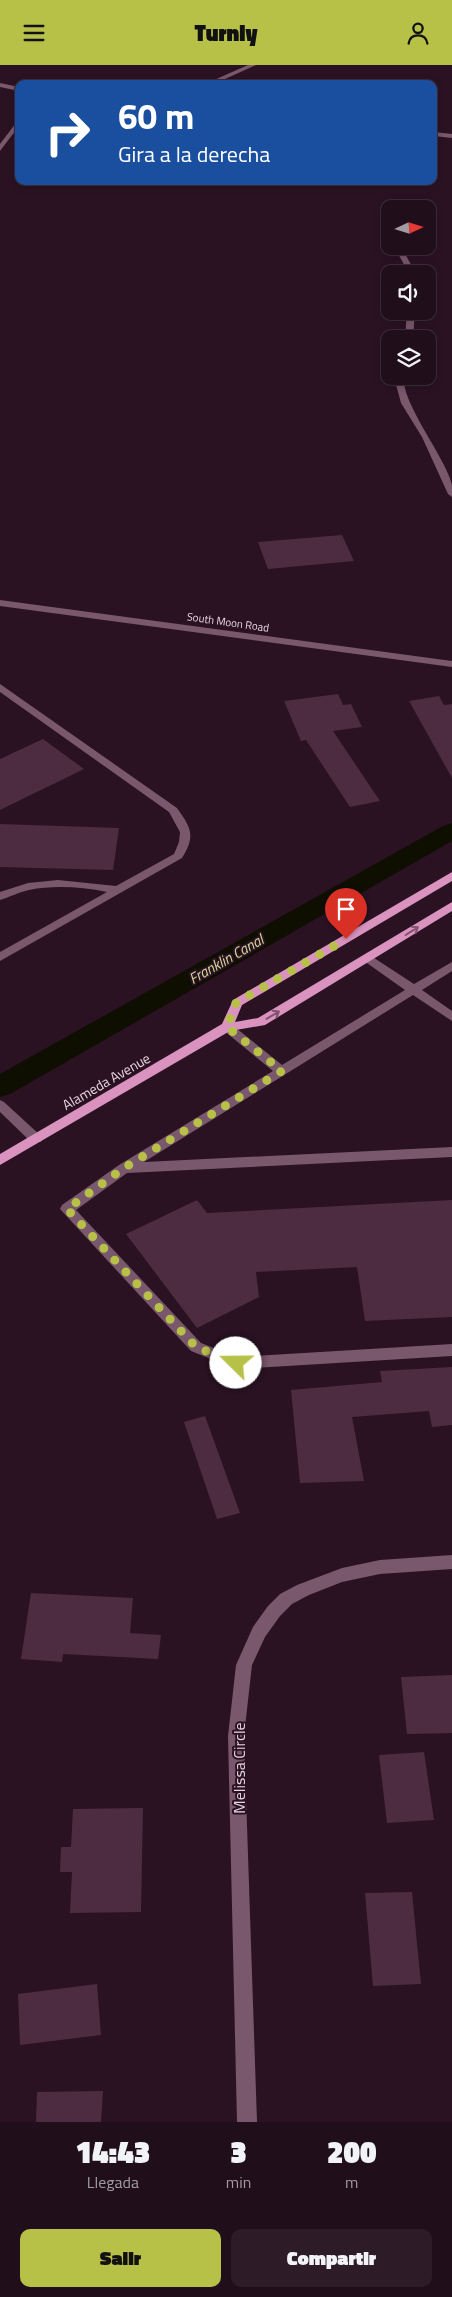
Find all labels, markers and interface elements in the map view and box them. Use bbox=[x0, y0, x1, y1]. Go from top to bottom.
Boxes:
text: Turnly bbox=[195, 16, 257, 50]
icon: menu bbox=[20, 19, 48, 47]
icon: person bbox=[404, 19, 432, 47]
text: 60 m bbox=[118, 89, 194, 143]
icon: right bbox=[35, 100, 100, 165]
text: Gira a la derecha bbox=[118, 137, 270, 171]
north arrow bbox=[381, 200, 436, 255]
map controls bbox=[381, 200, 436, 385]
button: sound bbox=[381, 265, 436, 320]
button: layers bbox=[381, 330, 436, 385]
street label: South Moon Road bbox=[186, 608, 270, 636]
pin bbox=[325, 888, 367, 939]
icon: arrive bbox=[332, 895, 360, 923]
one-way arrow bbox=[404, 925, 418, 935]
water label: Franklin Canal bbox=[184, 927, 269, 990]
one-way arrow bbox=[266, 1010, 280, 1020]
street label: Alameda Avenue bbox=[58, 1047, 154, 1115]
position arrow bbox=[209, 1336, 261, 1388]
street label: Melissa Circle bbox=[227, 1722, 251, 1814]
text: 14:43 bbox=[76, 2129, 150, 2175]
text: 3 bbox=[230, 2129, 247, 2175]
text: 200 bbox=[327, 2129, 376, 2175]
text: Llegada bbox=[87, 2170, 139, 2194]
text: min bbox=[226, 2170, 251, 2194]
text: m bbox=[345, 2170, 358, 2194]
button: Salir bbox=[20, 2229, 221, 2287]
button: Compartir bbox=[231, 2229, 432, 2287]

